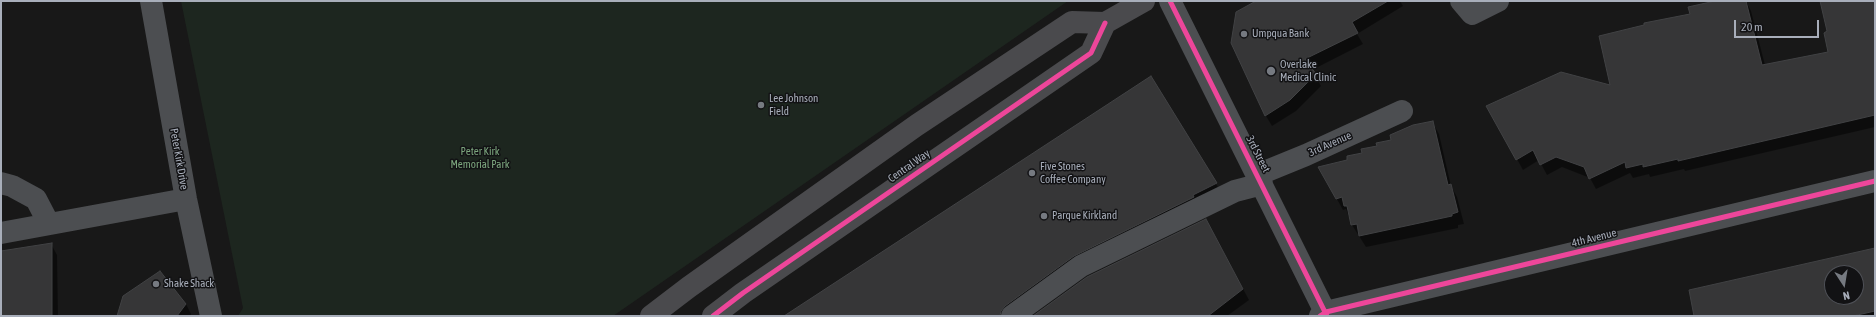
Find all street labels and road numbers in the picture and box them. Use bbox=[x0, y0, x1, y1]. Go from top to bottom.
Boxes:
street label: Peter Kirk Drive bbox=[167, 127, 191, 191]
street label: 3rd Avenue bbox=[1306, 129, 1354, 159]
street label: 3rd Street bbox=[1243, 134, 1273, 174]
street label: Central Way bbox=[885, 147, 933, 185]
street label: 4th Avenue bbox=[1570, 226, 1618, 250]

